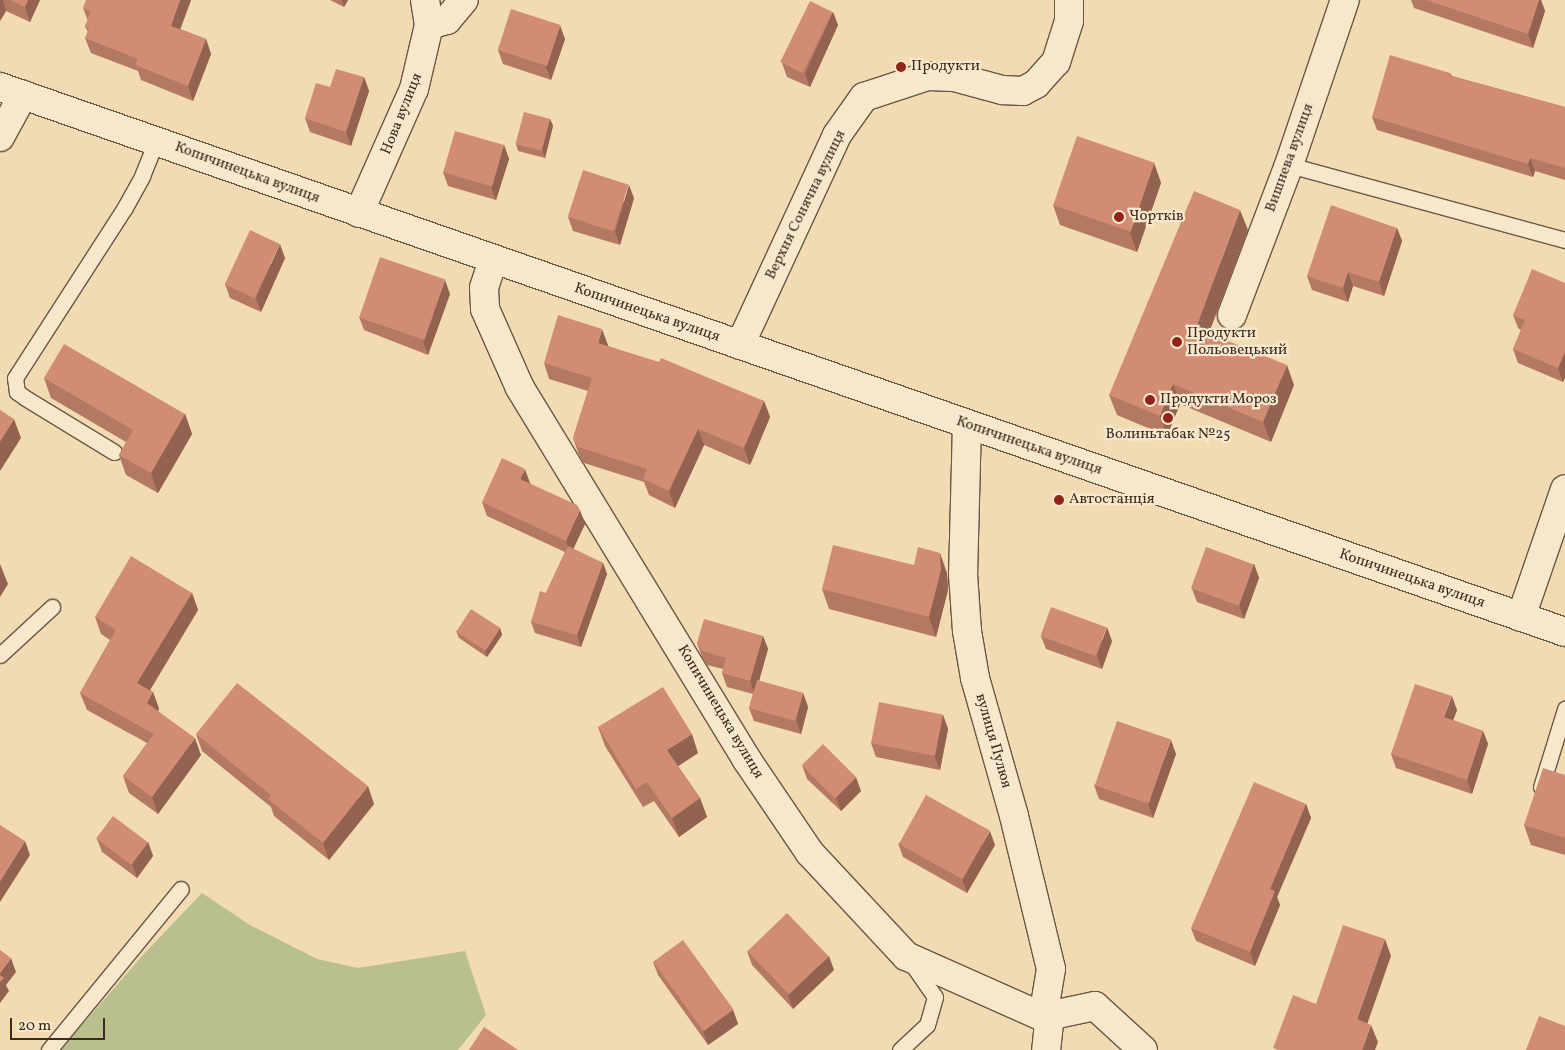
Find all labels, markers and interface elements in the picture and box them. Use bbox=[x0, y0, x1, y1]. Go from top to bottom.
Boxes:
place label: Продукти bbox=[911, 58, 980, 76]
marker: Продукти bbox=[895, 61, 907, 73]
street label: Нова вулиця bbox=[377, 71, 427, 157]
street label: Вишнева вулиця bbox=[1262, 101, 1318, 215]
street label: Верхня Сонячна вулиця bbox=[762, 127, 850, 283]
street label: Копичинецька вулиця bbox=[172, 138, 322, 208]
place label: Чортків bbox=[1129, 208, 1184, 226]
marker: Чортків bbox=[1113, 211, 1125, 223]
street label: Копичинецька вулиця bbox=[572, 280, 722, 346]
place label: Продукти Польовецький bbox=[1187, 324, 1287, 359]
marker: Продукти Польовецький bbox=[1171, 336, 1183, 348]
place label: Продукти Мороз bbox=[1160, 391, 1277, 409]
marker: Продукти Мороз bbox=[1144, 394, 1156, 406]
marker: Волиньтабак №25 bbox=[1162, 412, 1174, 424]
street label: Копичинецька вулиця bbox=[954, 413, 1104, 479]
place label: Волиньтабак №25 bbox=[1106, 426, 1230, 444]
place label: Автостанція bbox=[1069, 491, 1155, 509]
marker: Автостанція bbox=[1053, 494, 1065, 506]
street label: Копичинецька вулиця bbox=[1337, 546, 1487, 612]
street label: Копичинецька вулиця bbox=[673, 642, 767, 782]
street label: вулиця Пулюя bbox=[971, 692, 1015, 790]
scale bar bbox=[12, 1008, 108, 1040]
text: 20 m bbox=[18, 1016, 51, 1037]

